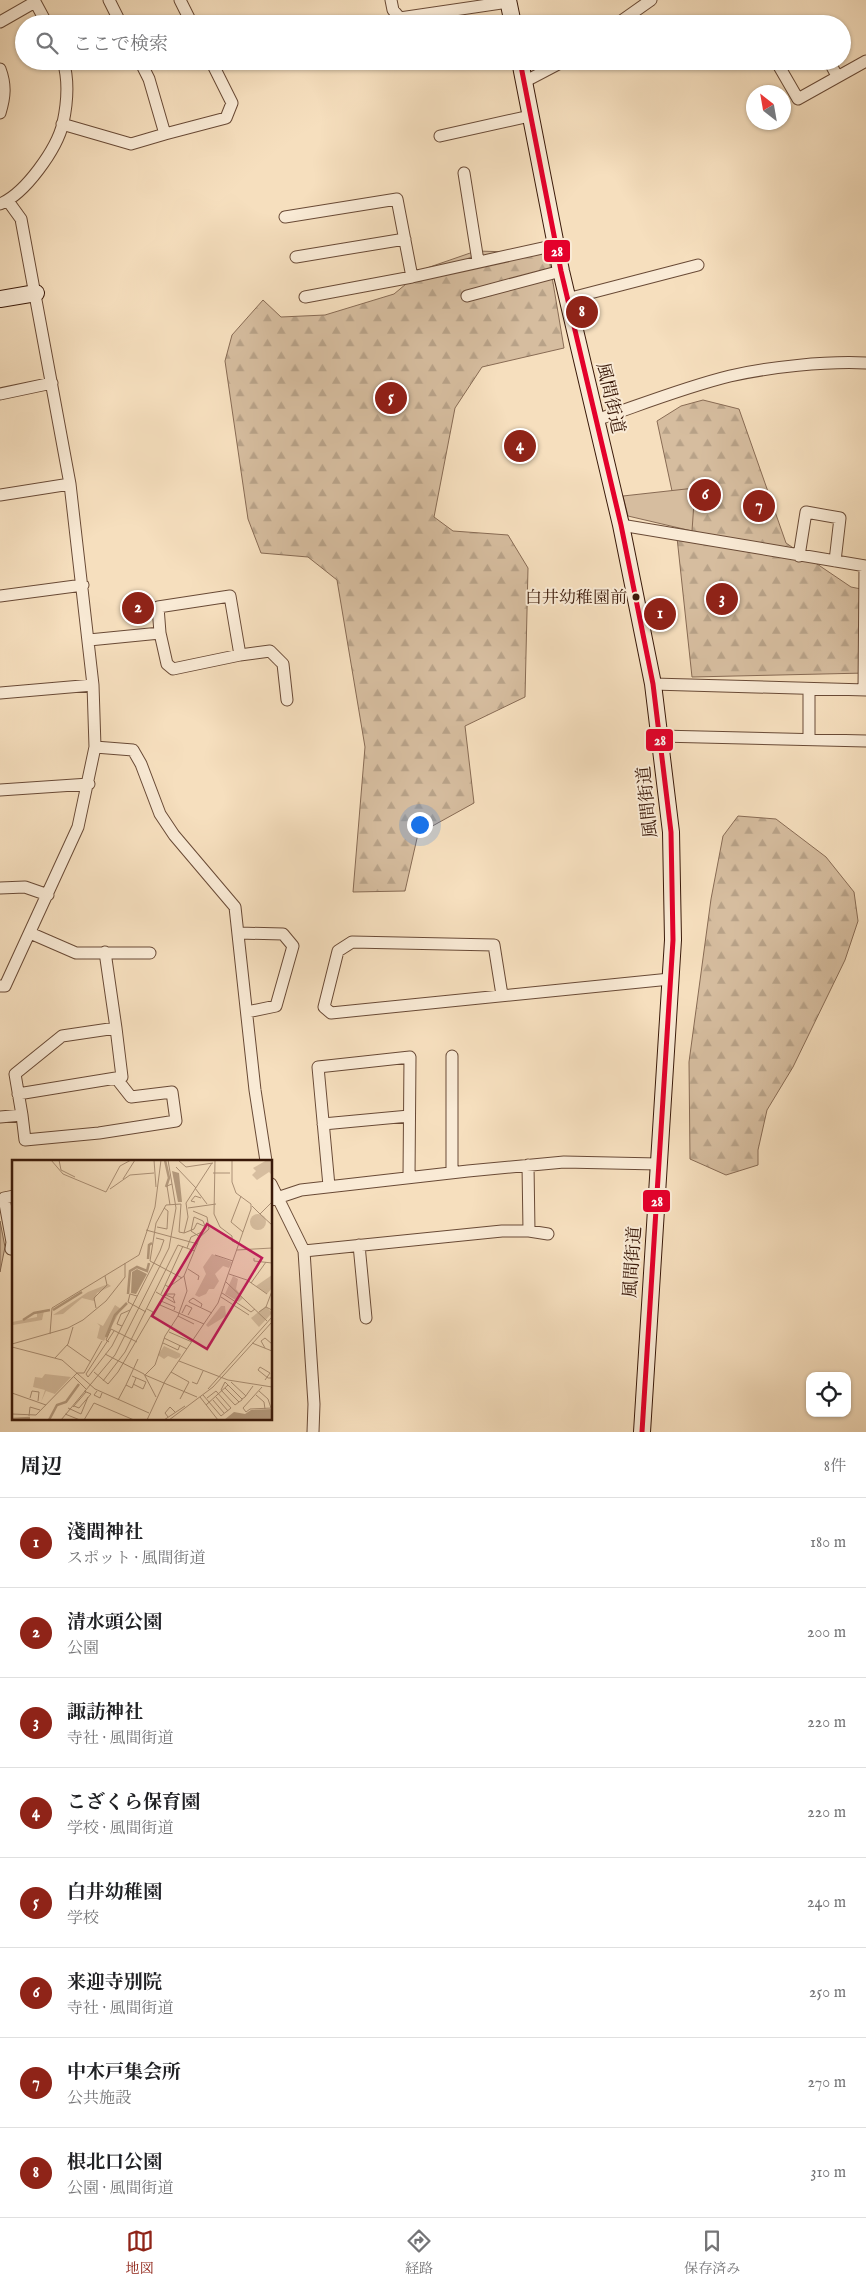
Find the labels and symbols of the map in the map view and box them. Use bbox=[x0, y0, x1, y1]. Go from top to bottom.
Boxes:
north arrow bbox=[746, 85, 791, 130]
line badge: 28 bbox=[543, 239, 571, 263]
text: 28 bbox=[551, 243, 564, 261]
pin: 8 bbox=[566, 293, 598, 331]
street label: 風間街道 bbox=[590, 361, 629, 436]
pin: 5 bbox=[375, 379, 407, 417]
pin: 4 bbox=[504, 427, 536, 465]
pin: 6 bbox=[689, 476, 721, 514]
pin: 7 bbox=[743, 487, 775, 525]
pin: 3 bbox=[706, 580, 738, 618]
place label: 白井幼稚園前 bbox=[525, 588, 627, 609]
pin: 2 bbox=[122, 589, 154, 627]
marker: 白井幼稚園前 bbox=[631, 592, 641, 602]
pin: 1 bbox=[644, 595, 676, 633]
line badge: 28 bbox=[645, 728, 674, 752]
text: 28 bbox=[654, 732, 667, 750]
street label: 風間街道 bbox=[633, 765, 664, 839]
your location bbox=[407, 812, 433, 838]
inset map bbox=[12, 1160, 272, 1420]
line badge: 28 bbox=[642, 1189, 671, 1213]
text: 28 bbox=[651, 1193, 664, 1211]
street label: 風間街道 bbox=[620, 1225, 647, 1299]

